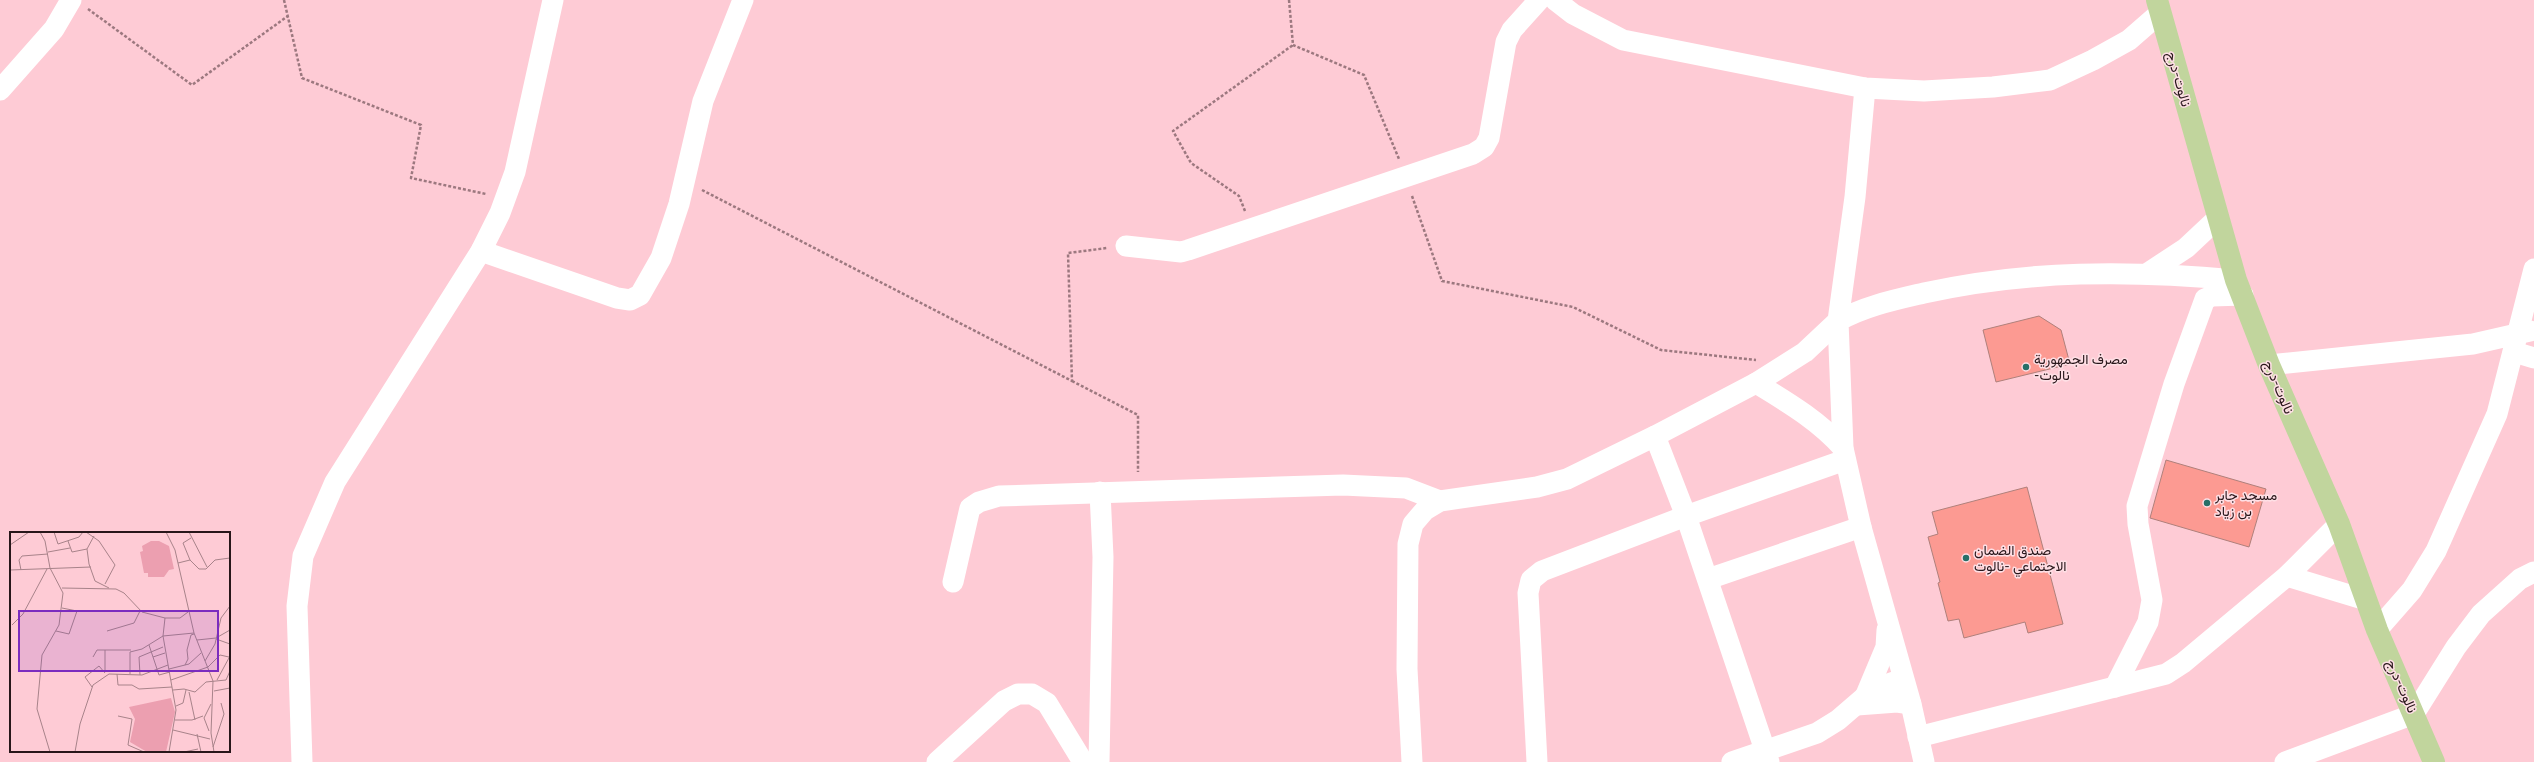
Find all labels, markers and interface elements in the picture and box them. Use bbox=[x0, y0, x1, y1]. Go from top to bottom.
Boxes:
street label: نالوت-درج bbox=[2161, 49, 2195, 109]
place label: مصرف الجمهورية -نالوت bbox=[2034, 350, 2128, 384]
street label: نالوت-درج bbox=[2258, 357, 2298, 417]
marker: مصرف الجمهورية -نالوت bbox=[2021, 362, 2031, 372]
place label: مسجد جابر بن زياد bbox=[2214, 486, 2277, 520]
marker: مسجد جابر بن زياد bbox=[2202, 498, 2212, 508]
inset map bbox=[10, 532, 230, 752]
place label: صندق الضمان الاجتماعي -نالوت bbox=[1974, 541, 2067, 578]
marker: صندق الضمان الاجتماعي -نالوت bbox=[1961, 553, 1971, 563]
street label: نالوت-درج bbox=[2380, 657, 2422, 716]

